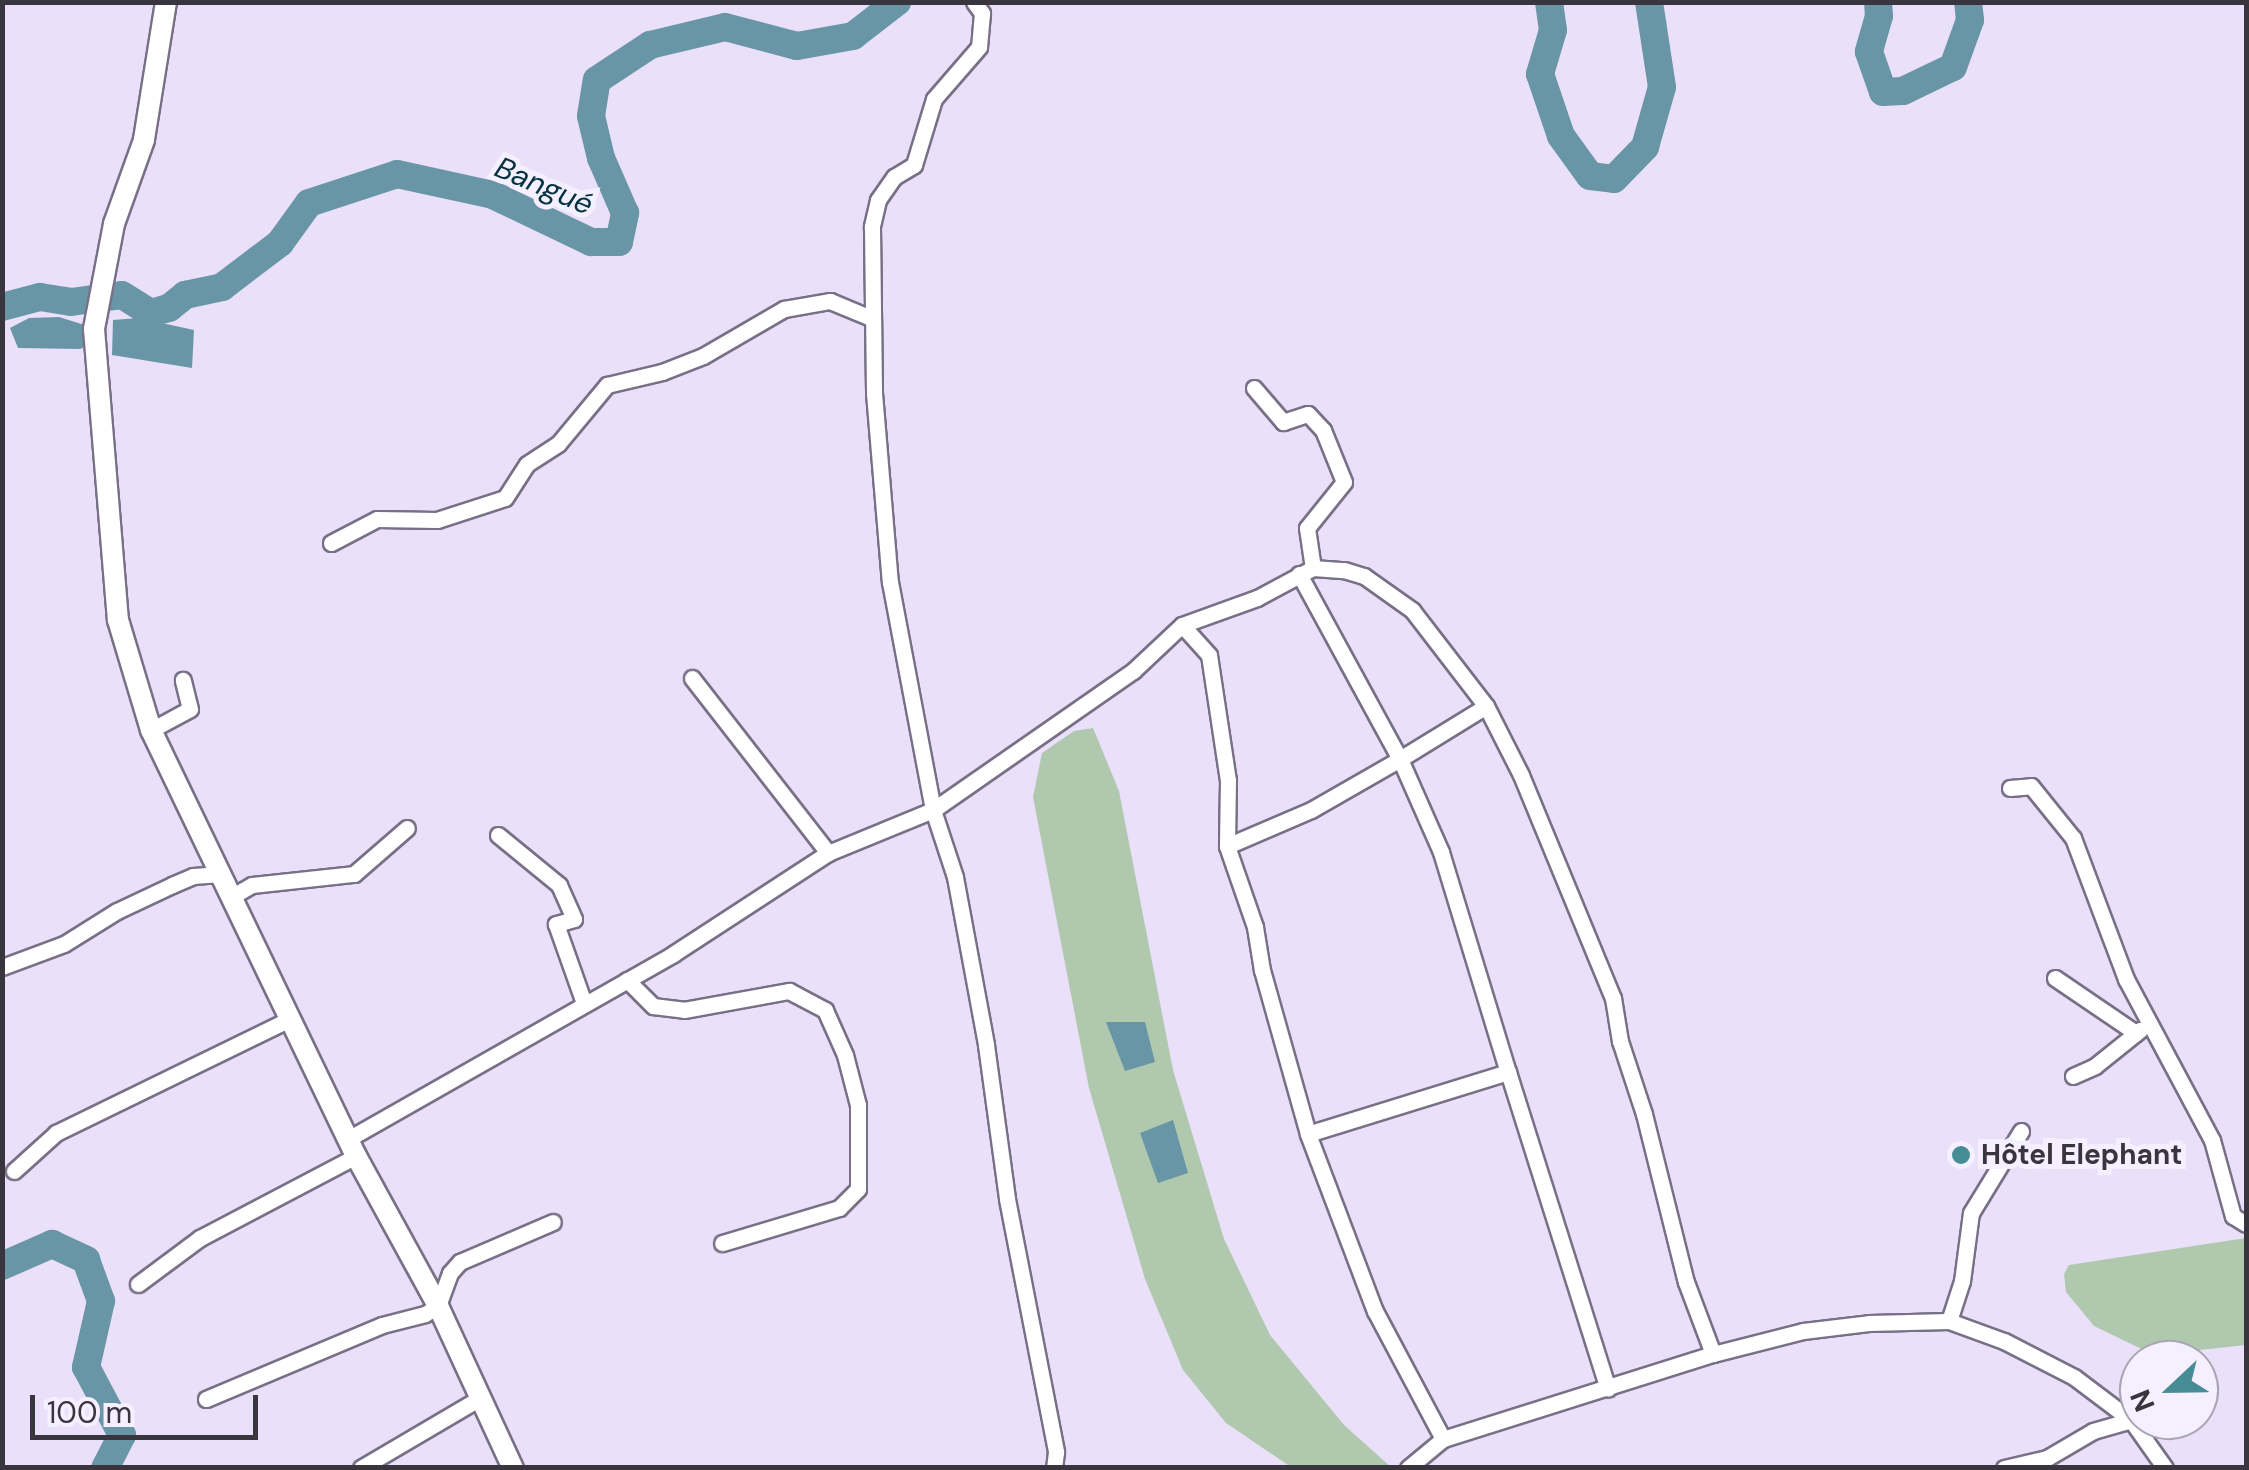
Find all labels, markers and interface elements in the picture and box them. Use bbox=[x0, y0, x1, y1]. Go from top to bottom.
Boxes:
water label: Bangué bbox=[490, 149, 598, 223]
place label: Hôtel Elephant bbox=[1981, 1138, 2182, 1172]
marker: Hôtel Elephant bbox=[1950, 1144, 1972, 1166]
north arrow bbox=[2119, 1340, 2219, 1440]
scale bar bbox=[35, 1375, 262, 1437]
text: N bbox=[2122, 1384, 2164, 1417]
text: 100 m bbox=[47, 1393, 132, 1432]

